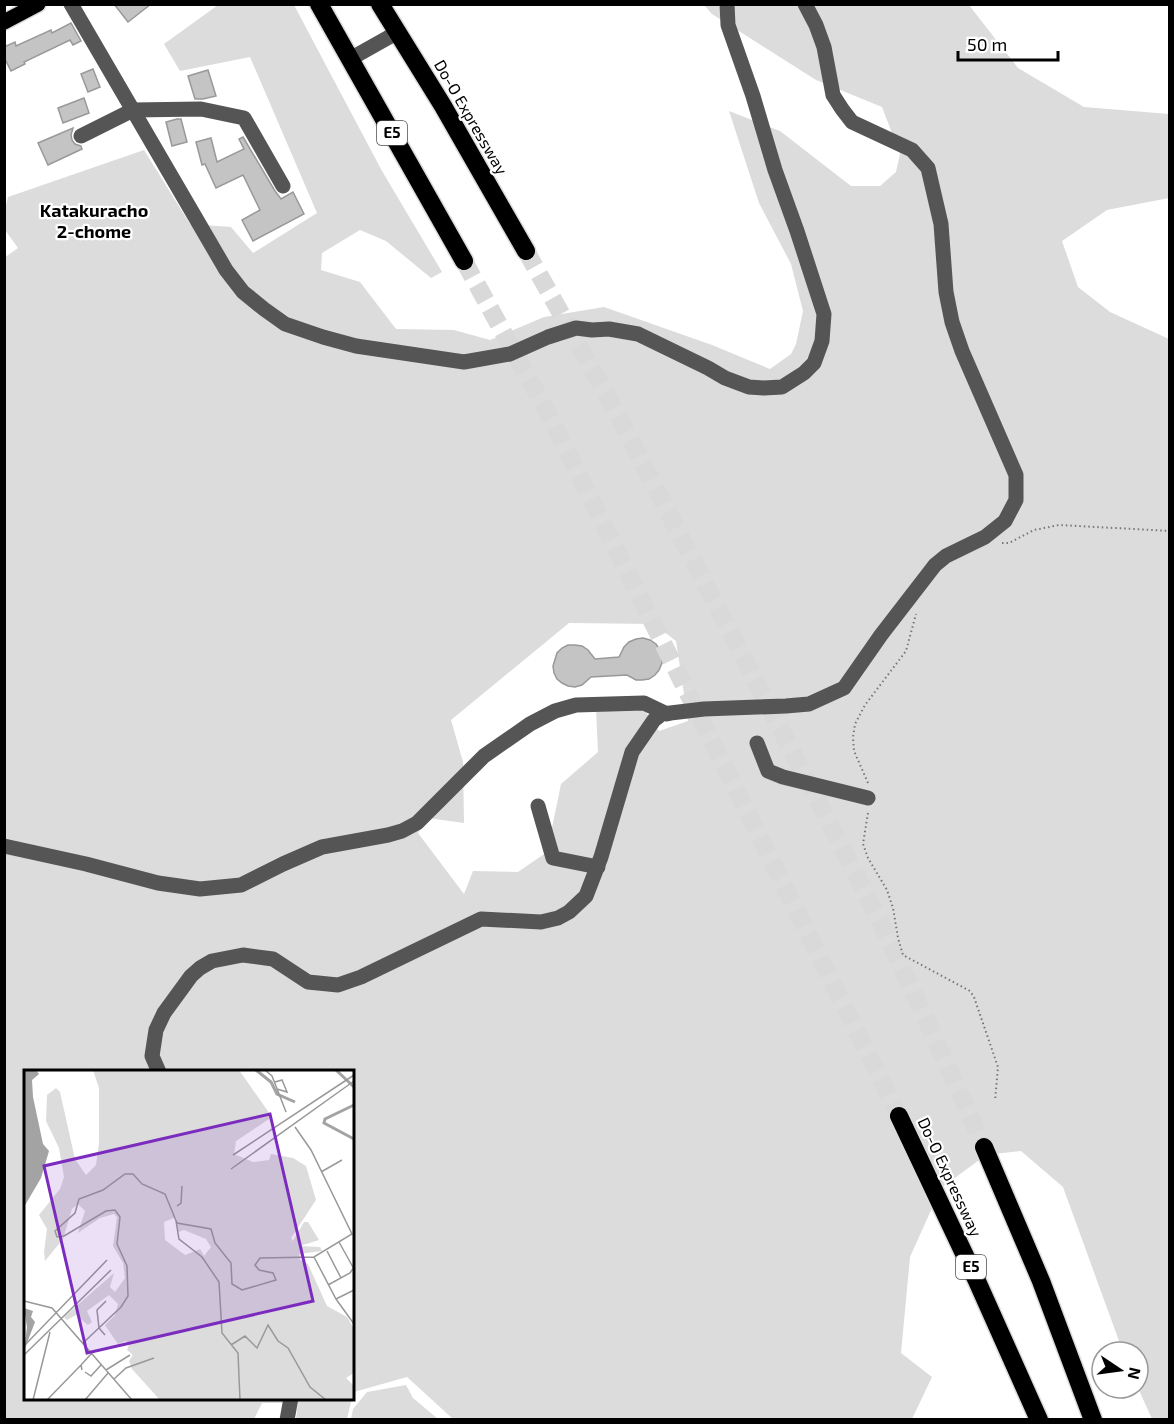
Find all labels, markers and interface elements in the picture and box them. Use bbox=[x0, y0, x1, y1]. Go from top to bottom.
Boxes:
scale bar bbox=[958, 24, 1058, 62]
text: 50 m bbox=[967, 33, 1007, 55]
street label: Do-O Expressway bbox=[431, 56, 512, 178]
road number: E5 bbox=[377, 121, 407, 145]
district label: Katakuracho 2-chome bbox=[40, 199, 148, 242]
inset map bbox=[24, 1070, 354, 1400]
street label: Do-O Expressway bbox=[915, 1114, 987, 1240]
road number: E5 bbox=[956, 1255, 986, 1279]
north arrow bbox=[1090, 1340, 1150, 1400]
text: N bbox=[1125, 1366, 1146, 1381]

